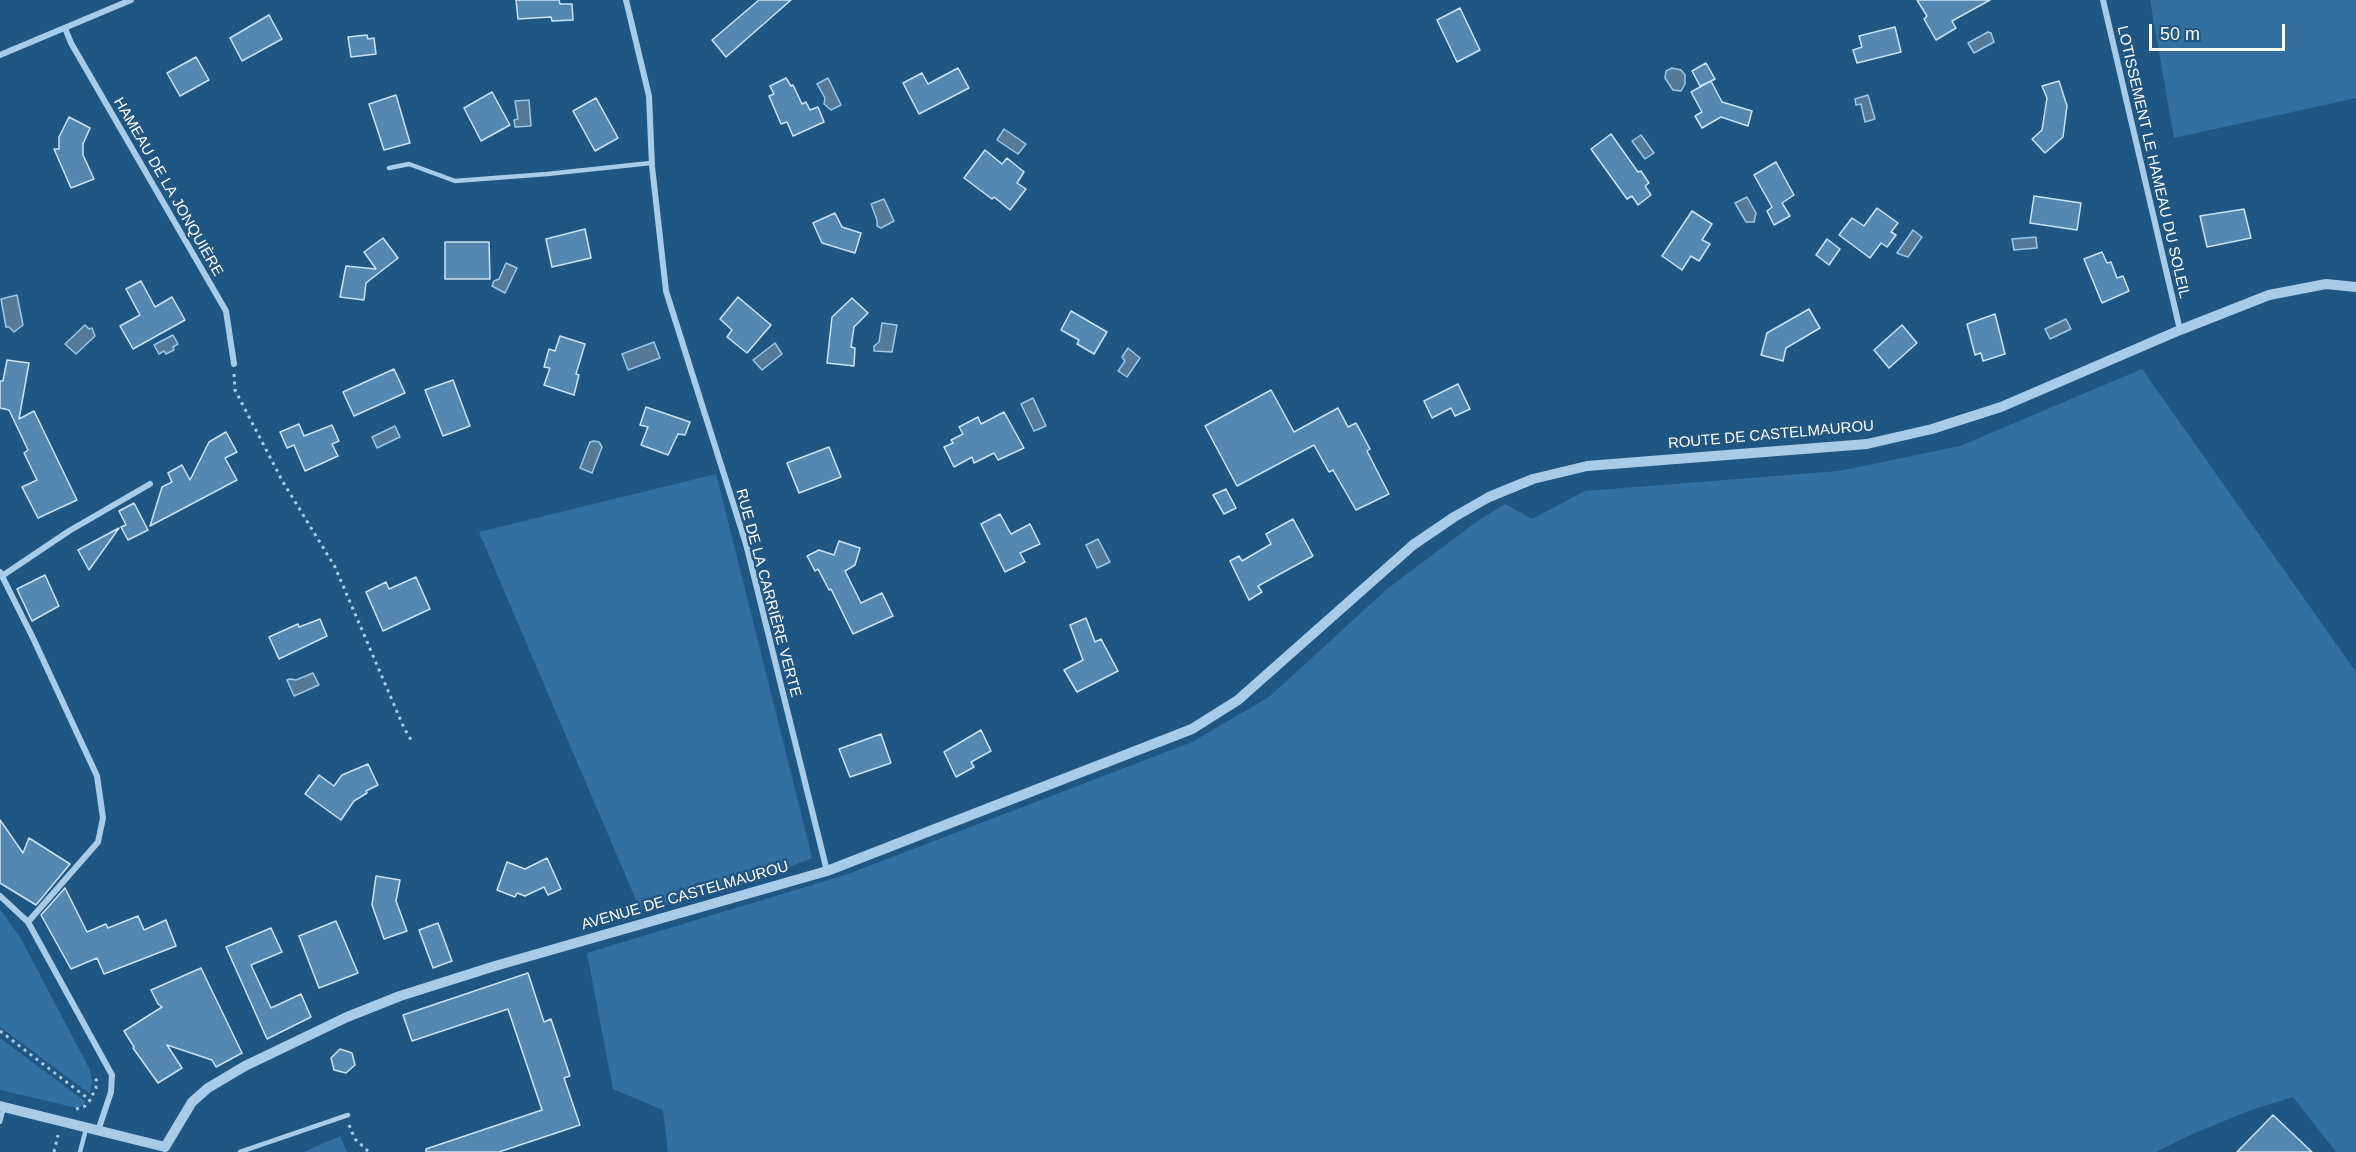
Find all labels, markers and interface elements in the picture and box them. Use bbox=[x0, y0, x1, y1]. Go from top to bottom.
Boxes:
scale bar bbox=[2152, 12, 2288, 50]
street label: LOTISSEMENT LE HAMEAU DU SOLEIL bbox=[2113, 24, 2193, 300]
text: 50 m bbox=[2160, 24, 2200, 44]
street label: HAMEAU DE LA JONQUIÈRE bbox=[109, 94, 227, 280]
street label: ROUTE DE CASTELMAUROU bbox=[1667, 417, 1875, 453]
street label: RUE DE LA CARRIÈRE VERTE bbox=[732, 487, 804, 699]
street label: AVENUE DE CASTELMAUROU bbox=[579, 858, 791, 934]

